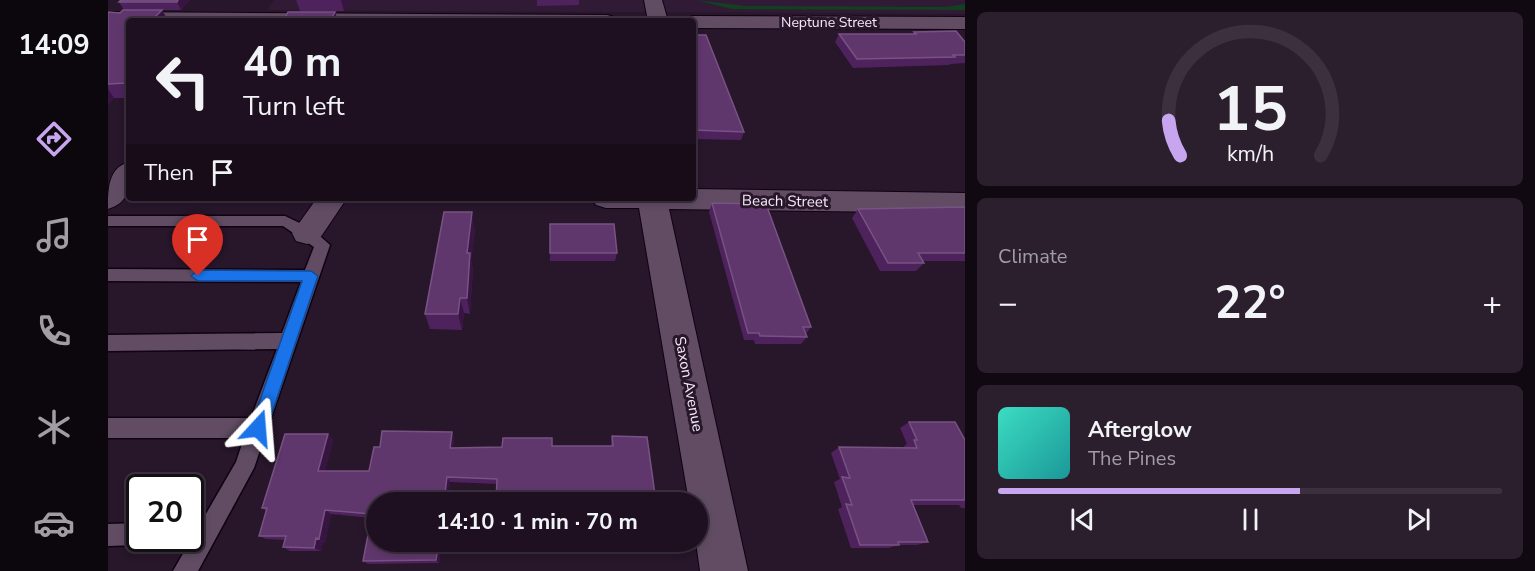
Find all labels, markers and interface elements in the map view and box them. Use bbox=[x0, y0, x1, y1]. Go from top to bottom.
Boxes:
street label: Neptune Street bbox=[781, 13, 877, 32]
text: 14:09 bbox=[18, 27, 90, 64]
text: 40 m bbox=[243, 34, 342, 91]
icon: left bbox=[144, 42, 222, 120]
text: 15 bbox=[1213, 67, 1287, 152]
text: Turn left bbox=[243, 88, 344, 125]
icon: directions bbox=[33, 118, 75, 160]
text: km/h bbox=[1226, 140, 1274, 170]
icon: arrive bbox=[206, 156, 239, 189]
text: Then bbox=[144, 158, 194, 188]
street label: Beach Street bbox=[742, 190, 829, 212]
icon: music bbox=[33, 214, 75, 256]
pin bbox=[172, 214, 223, 276]
icon: arrive bbox=[181, 223, 214, 256]
text: Climate bbox=[998, 243, 1067, 270]
text: 22° bbox=[1214, 273, 1286, 334]
text: − bbox=[998, 281, 1018, 326]
text: + bbox=[1482, 281, 1502, 326]
icon: phone bbox=[33, 310, 75, 352]
street label: Saxon Avenue bbox=[670, 335, 708, 433]
position arrow bbox=[226, 396, 290, 460]
icon: climate bbox=[33, 406, 75, 448]
text: Afterglow bbox=[1088, 415, 1192, 445]
text: The Pines bbox=[1088, 445, 1176, 472]
speed limit sign: 20 bbox=[126, 474, 204, 552]
icon: car bbox=[33, 502, 75, 544]
icon: previous bbox=[1066, 503, 1099, 536]
icon: pause bbox=[1234, 503, 1267, 536]
icon: next bbox=[1402, 503, 1435, 536]
text: 14:10 · 1 min · 70 m bbox=[436, 507, 638, 537]

